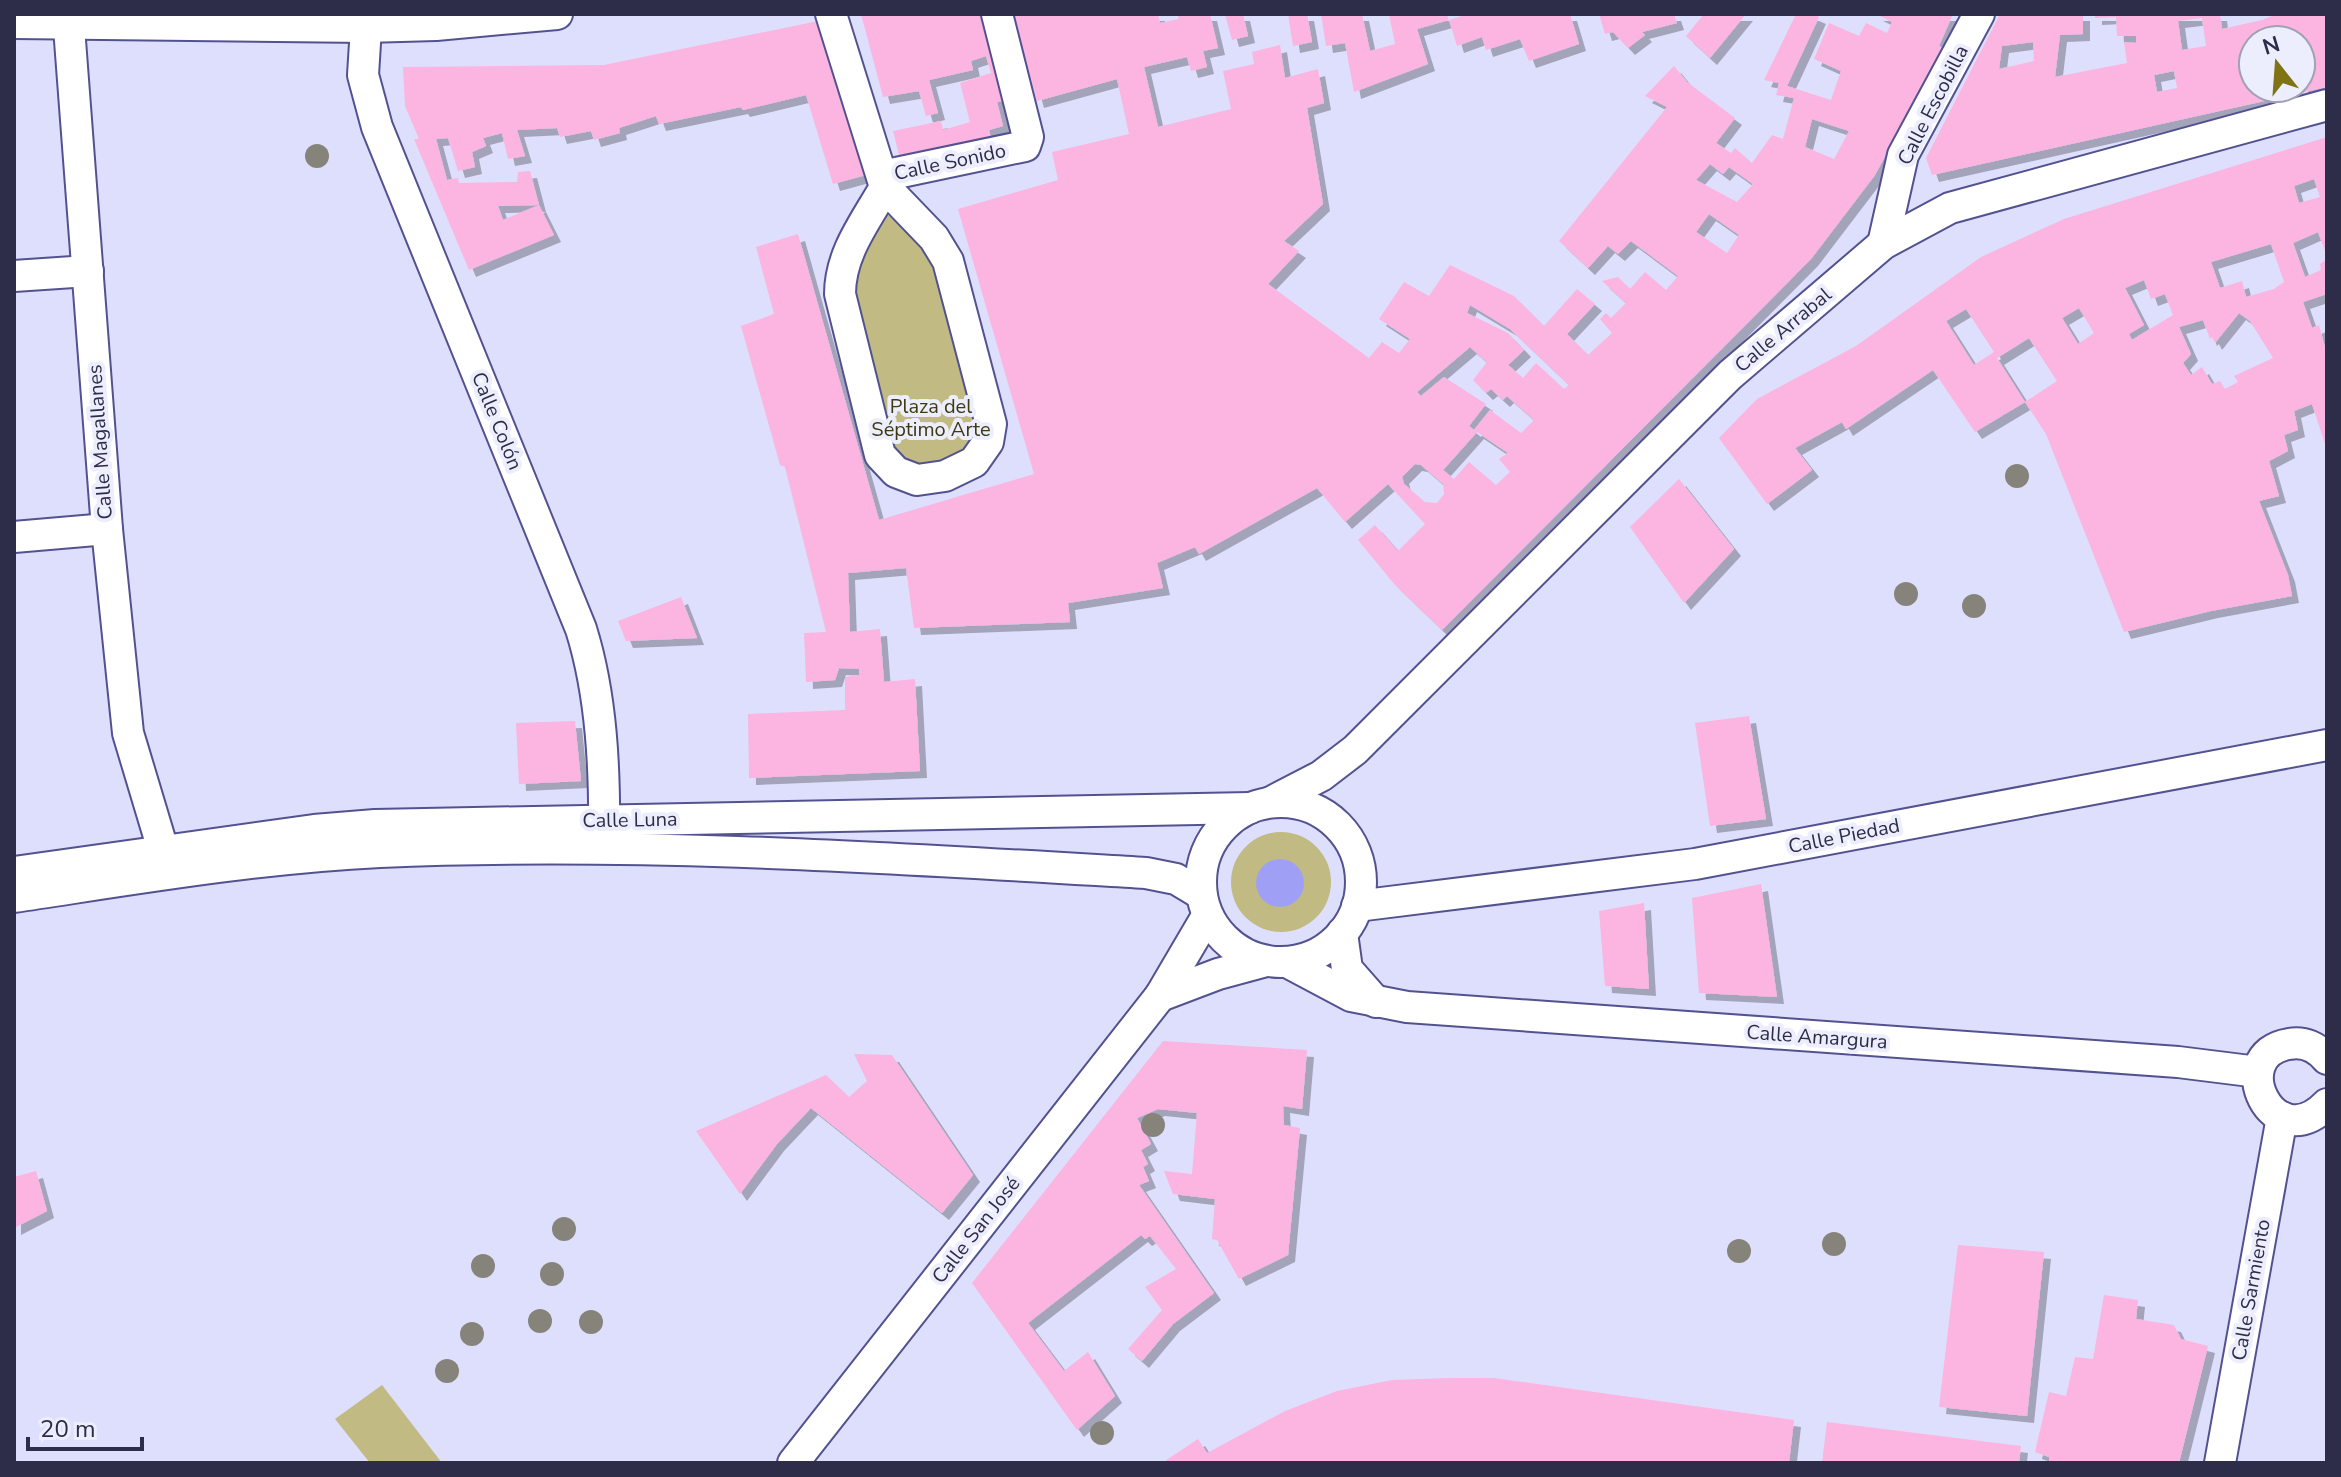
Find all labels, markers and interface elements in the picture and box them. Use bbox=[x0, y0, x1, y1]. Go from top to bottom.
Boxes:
north arrow bbox=[2237, 24, 2317, 104]
text: N bbox=[2259, 29, 2284, 63]
street label: Calle Escobilla bbox=[1891, 40, 1975, 170]
street label: Calle Sonido bbox=[892, 137, 1008, 187]
street label: Calle Arrabal bbox=[1729, 281, 1837, 379]
street label: Calle Magallanes bbox=[81, 364, 119, 520]
street label: Calle Colón bbox=[465, 368, 529, 474]
park label: Plaza del Séptimo Arte bbox=[871, 393, 991, 443]
street label: Calle Luna bbox=[582, 806, 678, 834]
street label: Calle Piedad bbox=[1786, 812, 1902, 860]
street label: Calle Amargura bbox=[1746, 1019, 1888, 1055]
street label: Calle San José bbox=[926, 1171, 1026, 1289]
street label: Calle Sarmiento bbox=[2225, 1217, 2277, 1363]
scale bar bbox=[28, 1401, 142, 1451]
text: 20 m bbox=[40, 1413, 96, 1445]

